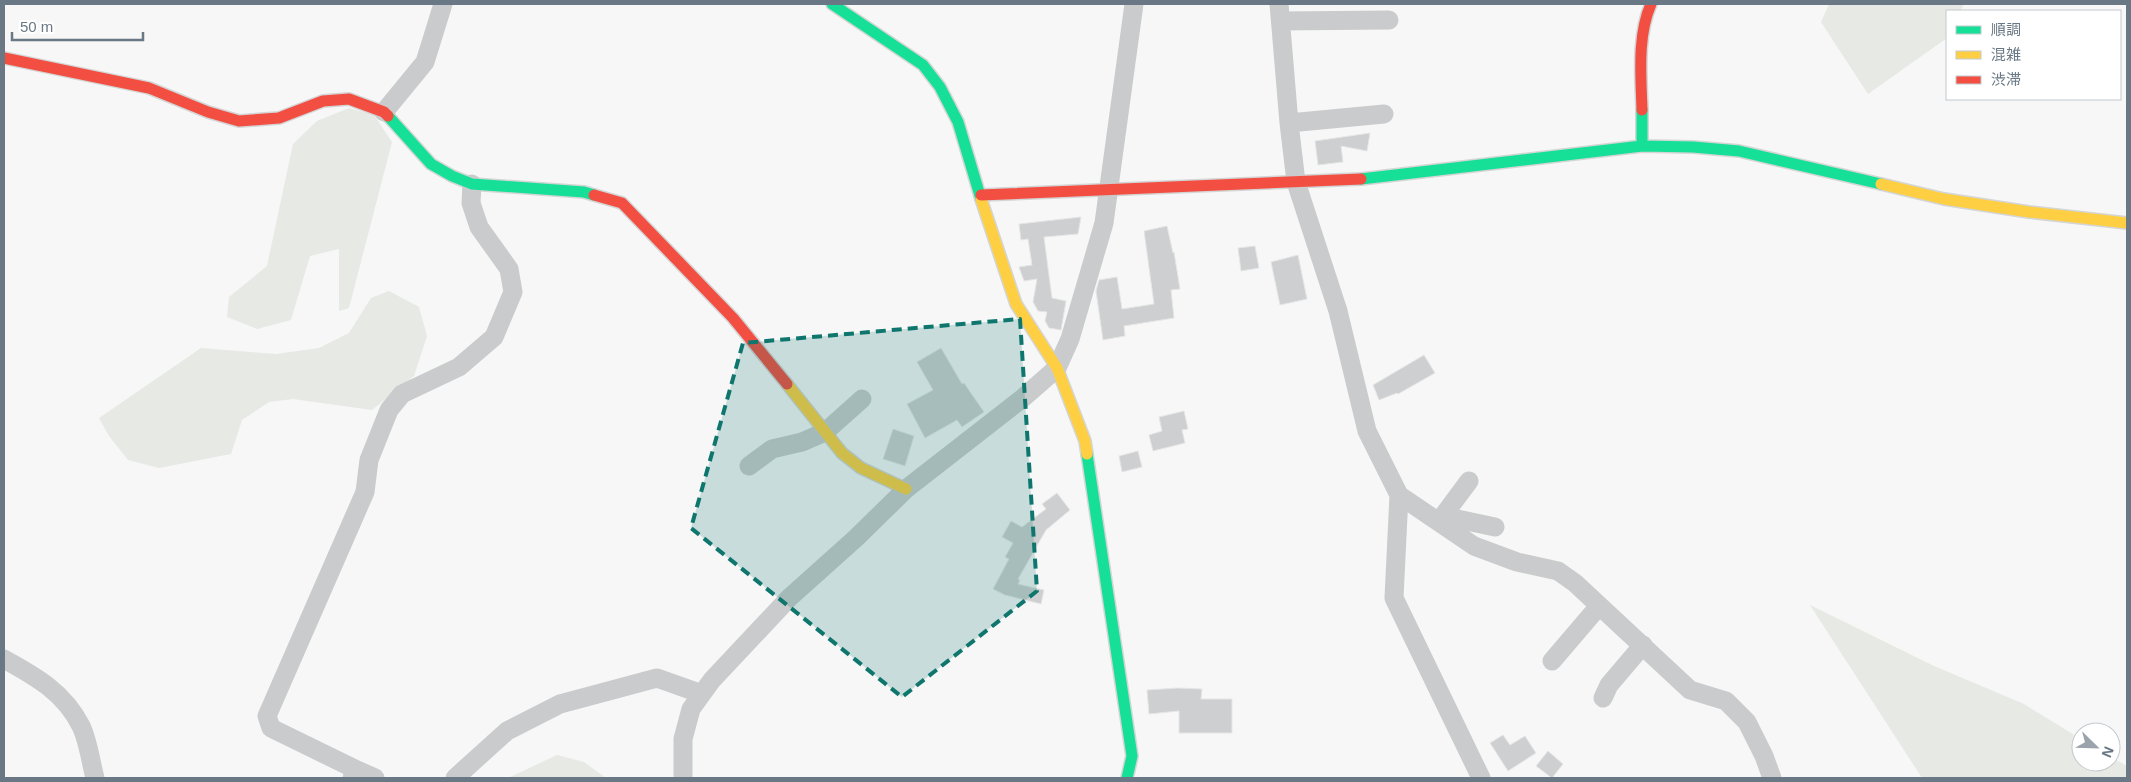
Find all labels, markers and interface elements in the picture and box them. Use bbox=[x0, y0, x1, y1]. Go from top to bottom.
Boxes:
scale bar bbox=[12, 10, 144, 42]
legend bbox=[1946, 10, 2121, 100]
text: 50 m bbox=[20, 18, 53, 35]
text: 順調 bbox=[1991, 21, 2021, 38]
text: 混雑 bbox=[1991, 46, 2021, 63]
text: 渋滞 bbox=[1991, 71, 2021, 88]
north arrow bbox=[2071, 722, 2121, 772]
text: N bbox=[2099, 744, 2117, 760]

